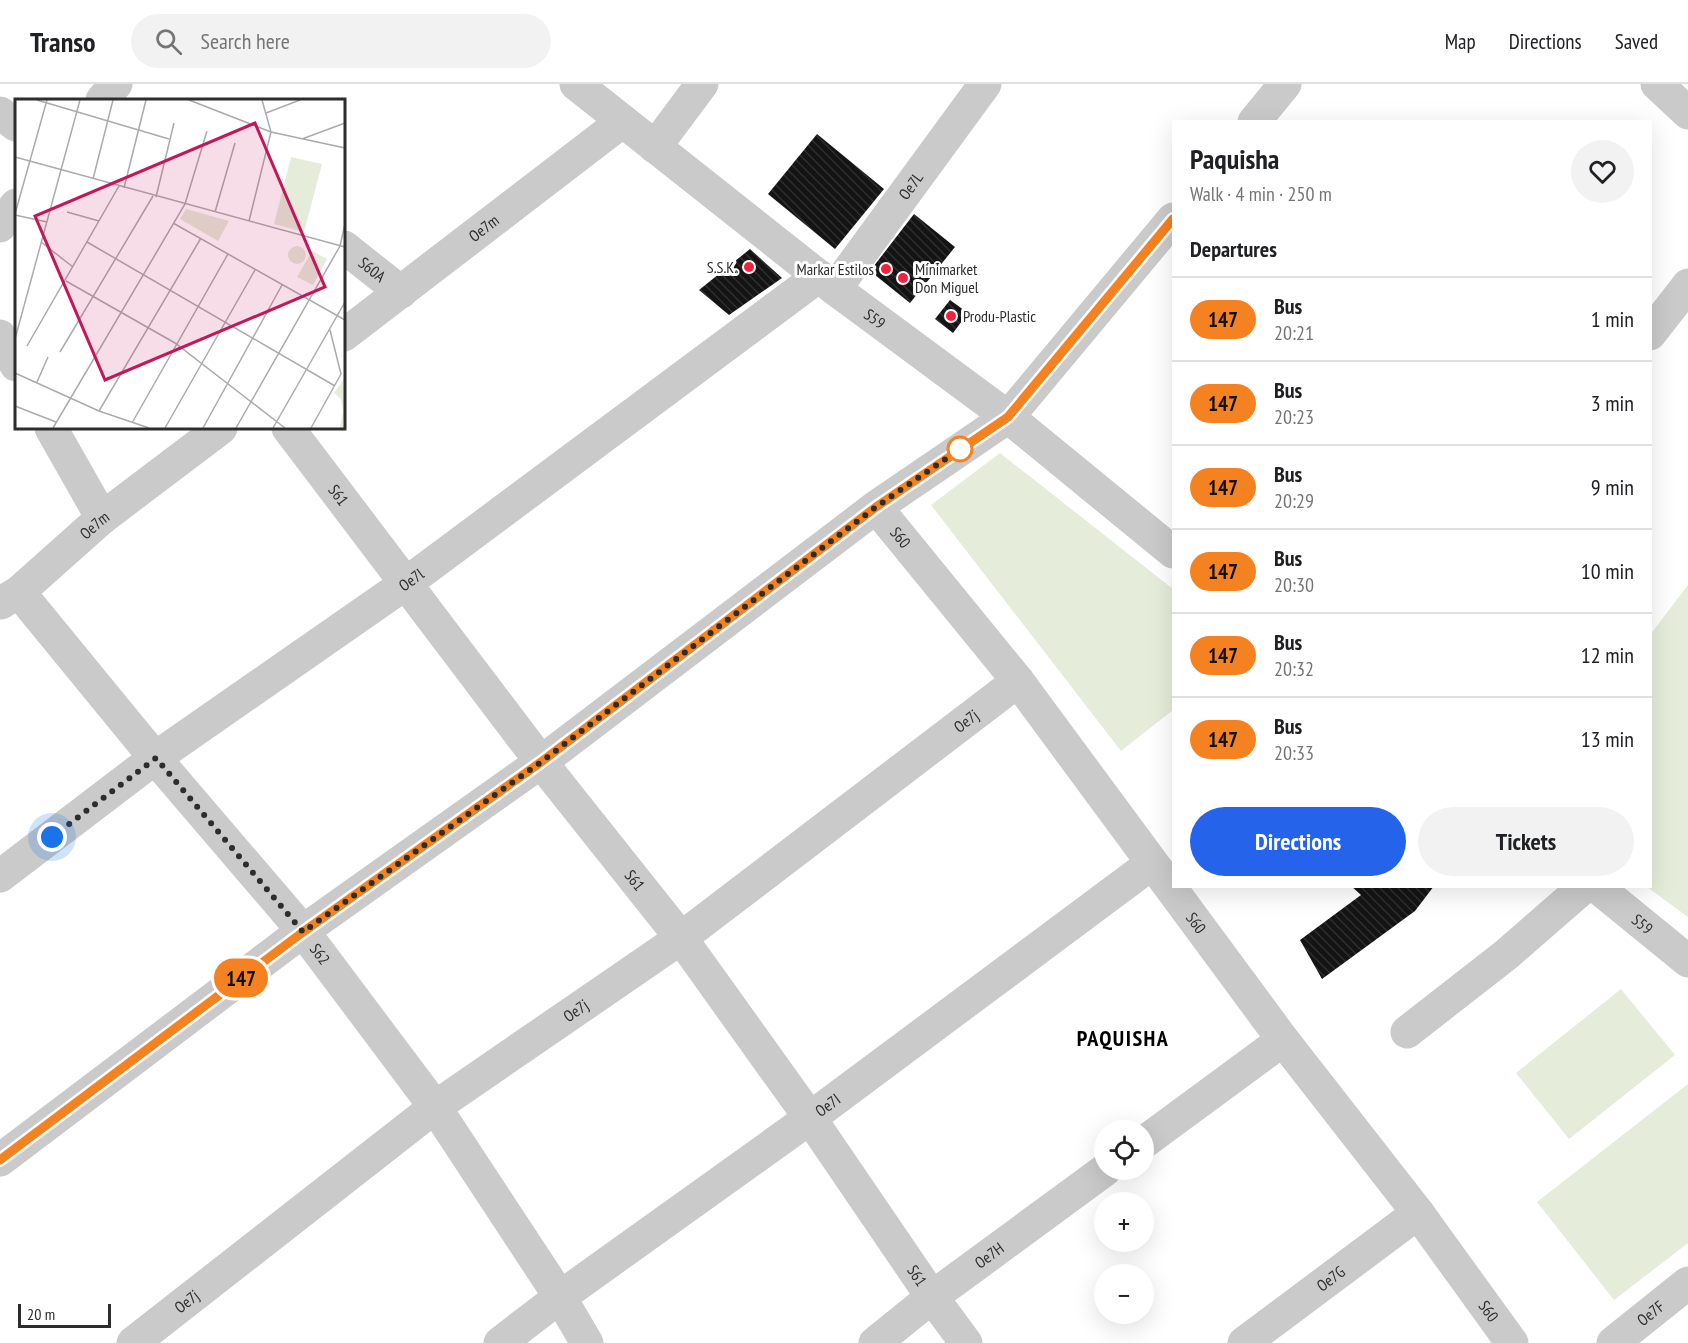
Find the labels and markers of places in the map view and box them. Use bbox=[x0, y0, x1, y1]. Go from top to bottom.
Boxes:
place label: S.S.K. bbox=[707, 257, 737, 277]
place label: Markar Estilos bbox=[796, 259, 874, 279]
place label: Minimarket Don Miguel bbox=[915, 259, 979, 297]
marker: S.S.K. bbox=[742, 260, 756, 274]
marker: Markar Estilos bbox=[879, 262, 893, 276]
marker: Minimarket Don Miguel bbox=[896, 271, 910, 285]
place label: Produ-Plastic bbox=[963, 306, 1036, 326]
marker: Produ-Plastic bbox=[944, 309, 958, 323]
unlabelled marker bbox=[947, 436, 973, 462]

